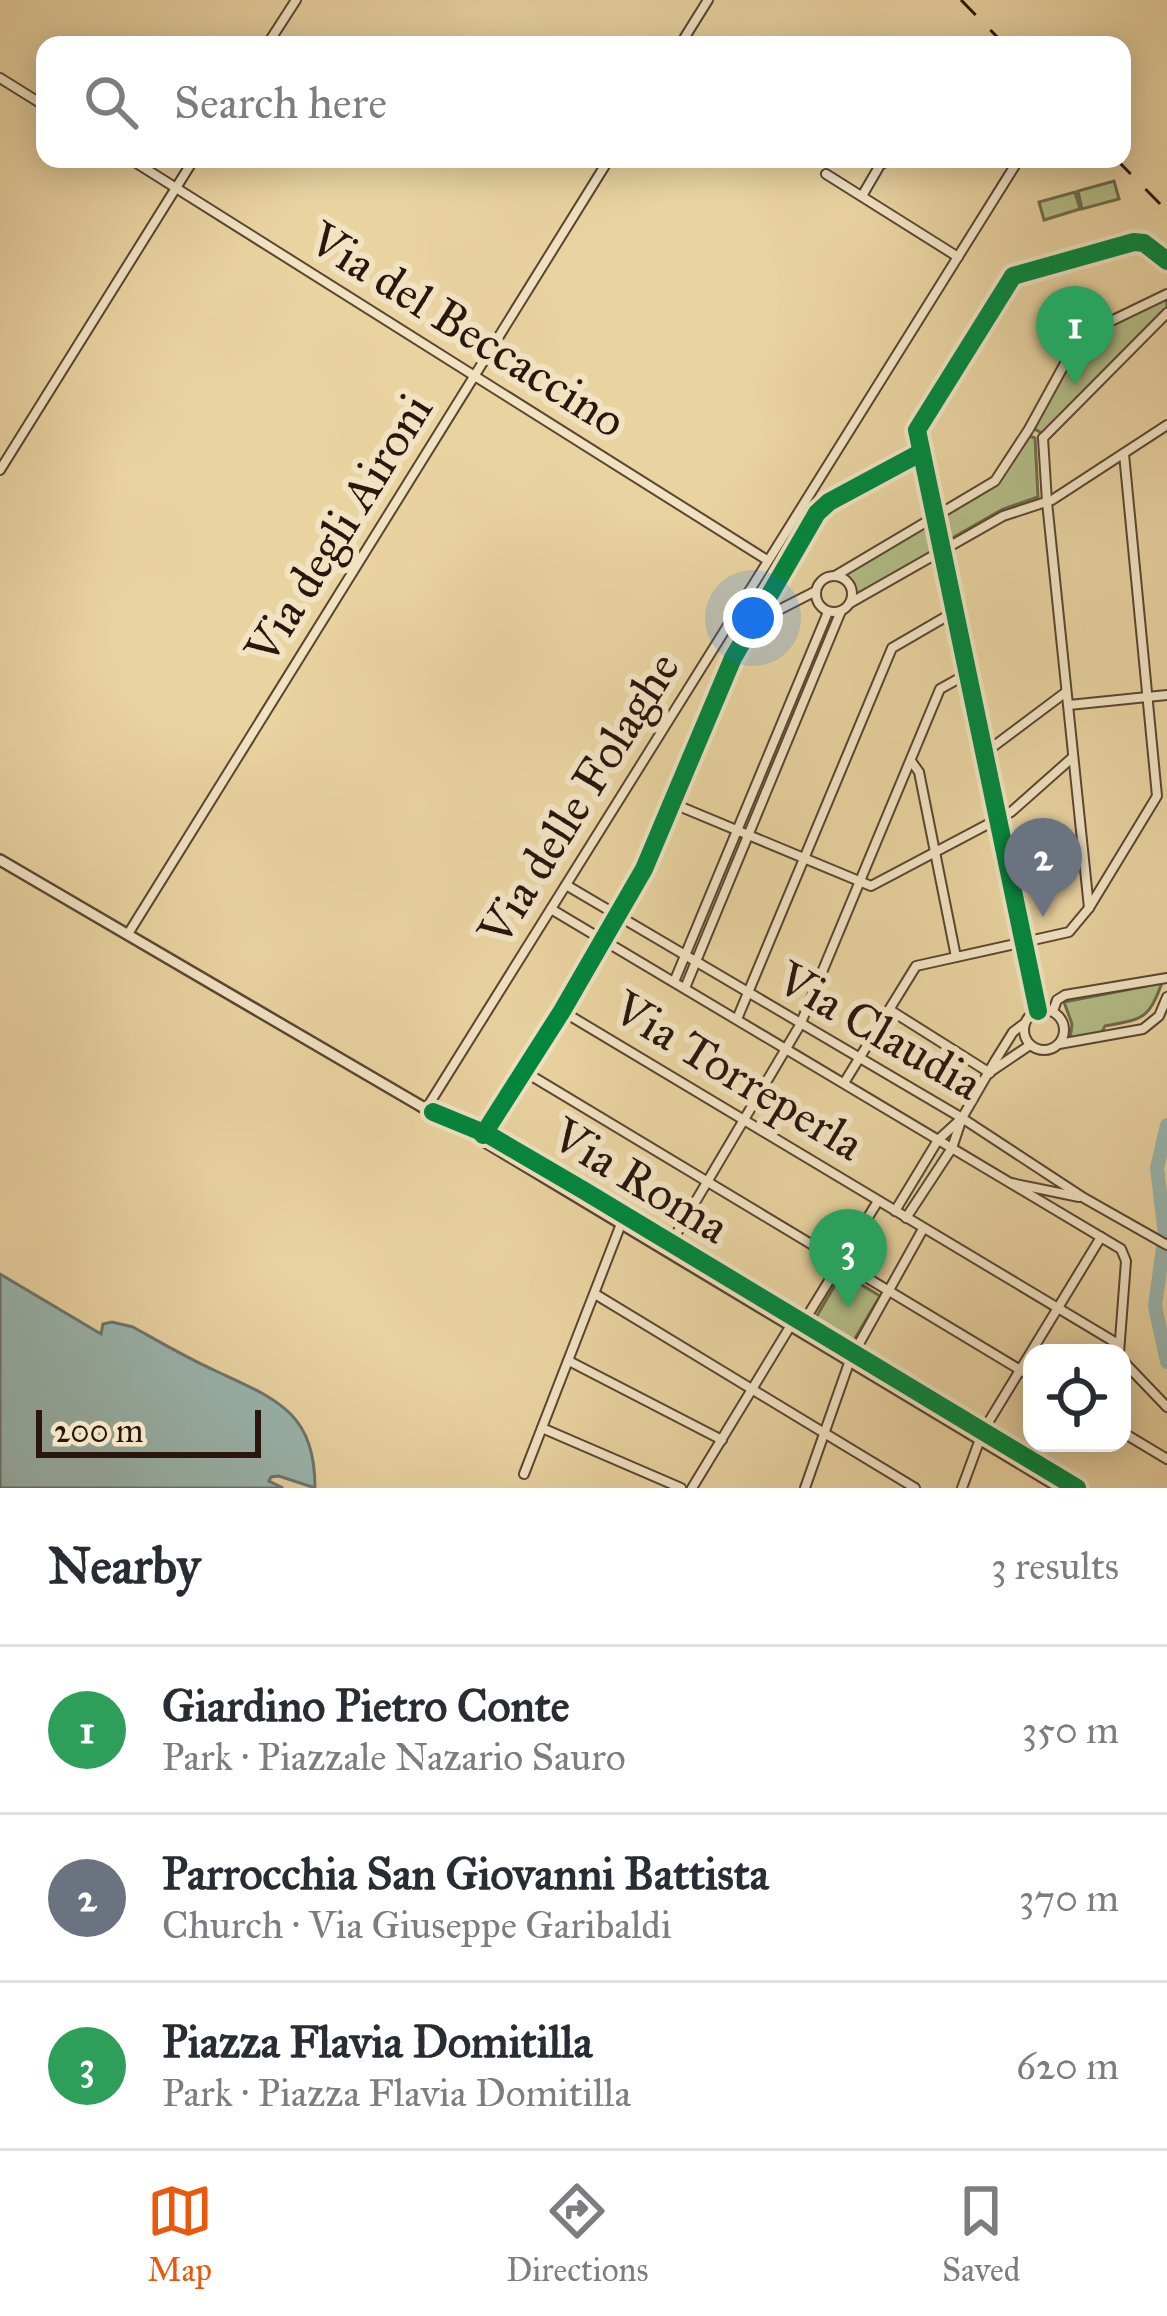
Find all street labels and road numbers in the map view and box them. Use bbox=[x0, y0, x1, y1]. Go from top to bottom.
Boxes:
street label: Via del Beccaccino bbox=[298, 208, 637, 450]
street label: Via degli Aironi bbox=[232, 382, 445, 675]
street label: Via delle Folaghe bbox=[464, 641, 692, 956]
street label: Via Claudia bbox=[766, 948, 993, 1113]
street label: Via Torreperla bbox=[602, 977, 875, 1173]
street label: Via Roma bbox=[541, 1104, 740, 1256]

